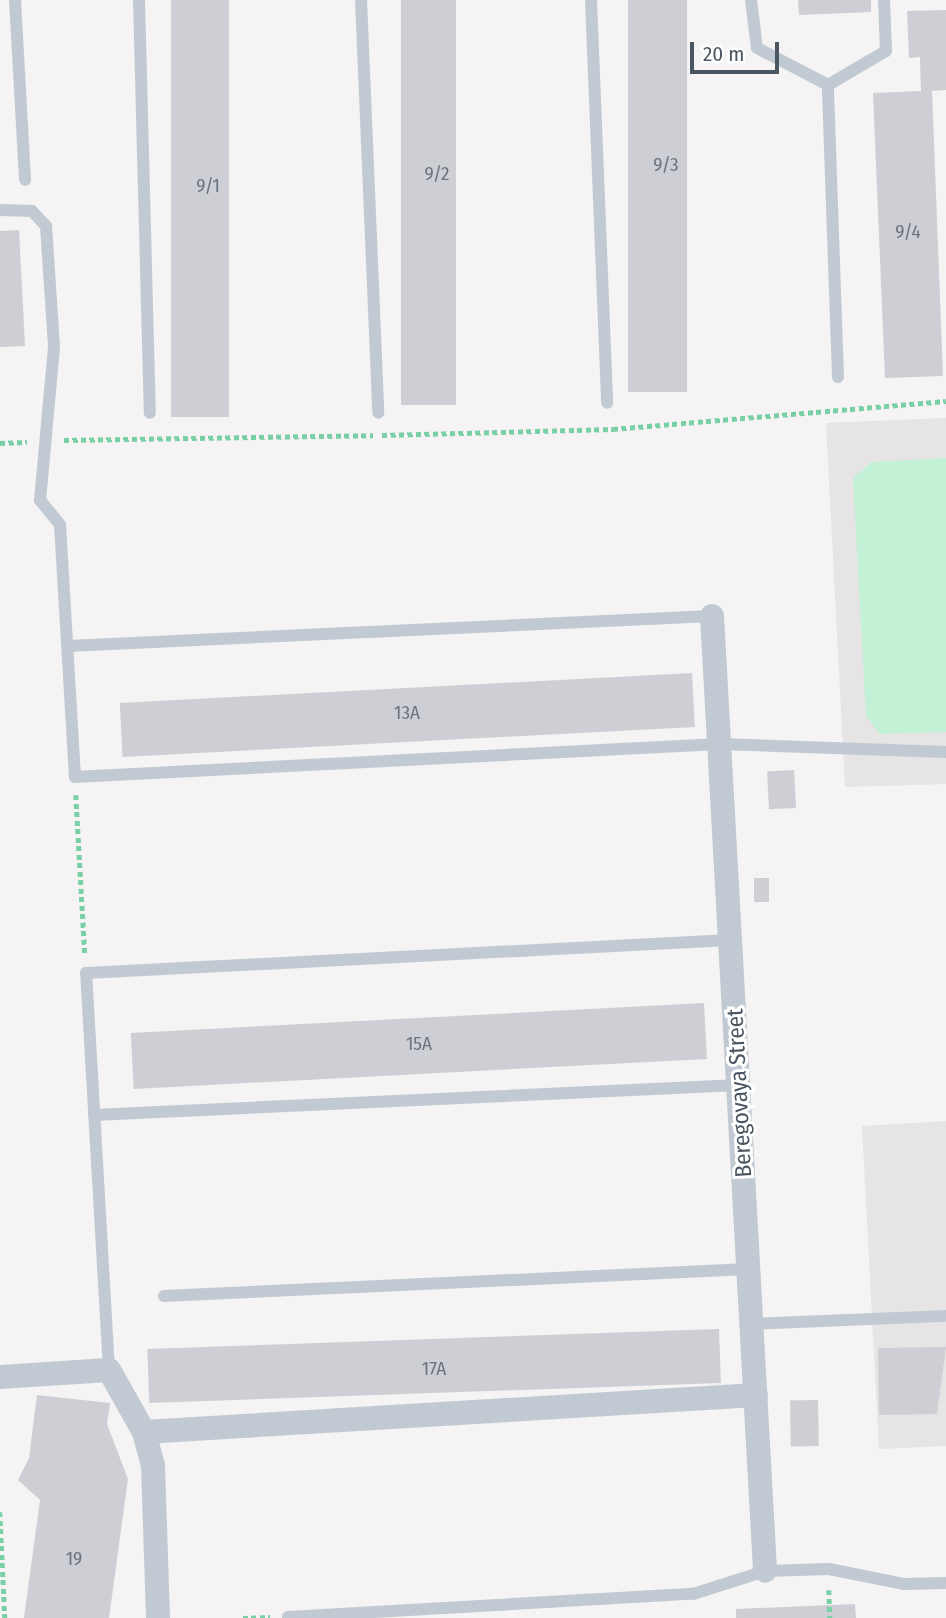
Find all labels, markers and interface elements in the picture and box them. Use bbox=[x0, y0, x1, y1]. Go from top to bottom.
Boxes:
scale bar bbox=[694, 28, 783, 72]
text: 20 m bbox=[703, 41, 744, 67]
house number: 9/3 bbox=[653, 154, 679, 176]
house number: 9/2 bbox=[425, 163, 449, 185]
house number: 9/1 bbox=[196, 175, 220, 197]
house number: 9/4 bbox=[895, 221, 921, 243]
house number: 13А bbox=[394, 702, 420, 724]
street label: Beregovaya Street bbox=[721, 1008, 757, 1178]
house number: 15А bbox=[406, 1033, 432, 1055]
house number: 17А bbox=[422, 1358, 446, 1380]
house number: 19 bbox=[66, 1548, 82, 1570]

